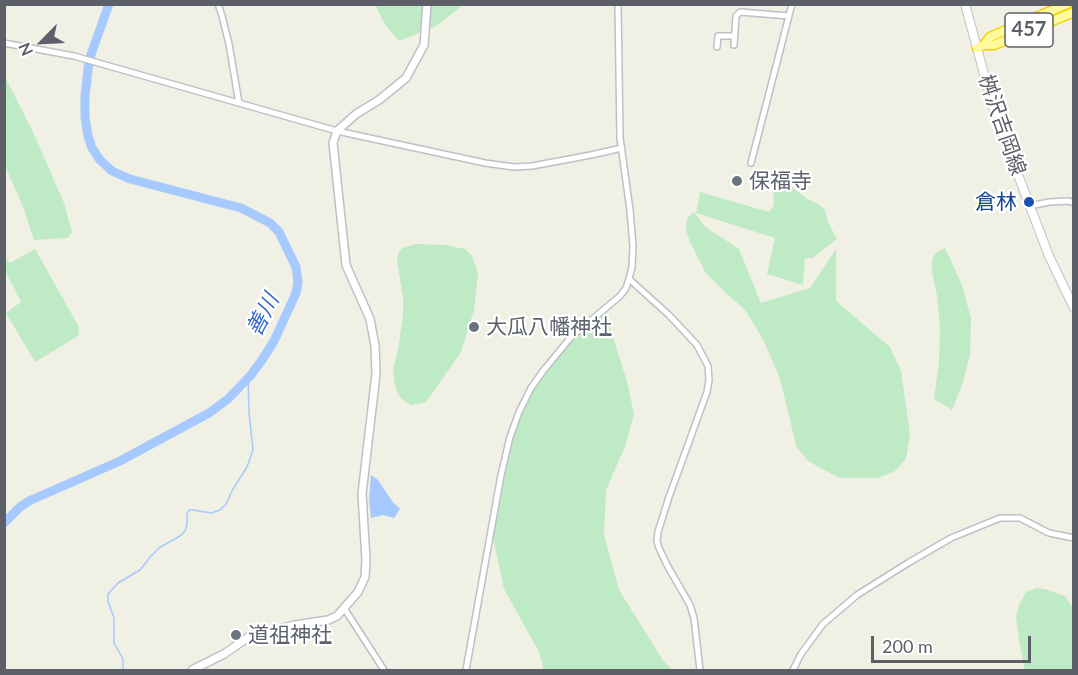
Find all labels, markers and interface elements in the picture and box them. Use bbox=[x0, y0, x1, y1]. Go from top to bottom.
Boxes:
north arrow bbox=[12, 12, 72, 72]
road number: 457 bbox=[1005, 13, 1053, 47]
text: N bbox=[14, 40, 36, 59]
street label: 桝沢吉岡線 bbox=[973, 71, 1031, 179]
place label: 保福寺 bbox=[749, 168, 812, 194]
marker: 保福寺 bbox=[730, 174, 744, 188]
place label: 倉林 bbox=[975, 189, 1017, 215]
marker: 倉林 bbox=[1022, 195, 1036, 209]
water label: 善川 bbox=[241, 289, 285, 341]
place label: 大瓜八幡神社 bbox=[486, 314, 612, 340]
marker: 大瓜八幡神社 bbox=[467, 320, 481, 334]
place label: 道祖神社 bbox=[248, 622, 332, 648]
scale bar bbox=[874, 624, 1034, 662]
marker: 道祖神社 bbox=[229, 628, 243, 642]
text: 200 m bbox=[882, 635, 933, 657]

